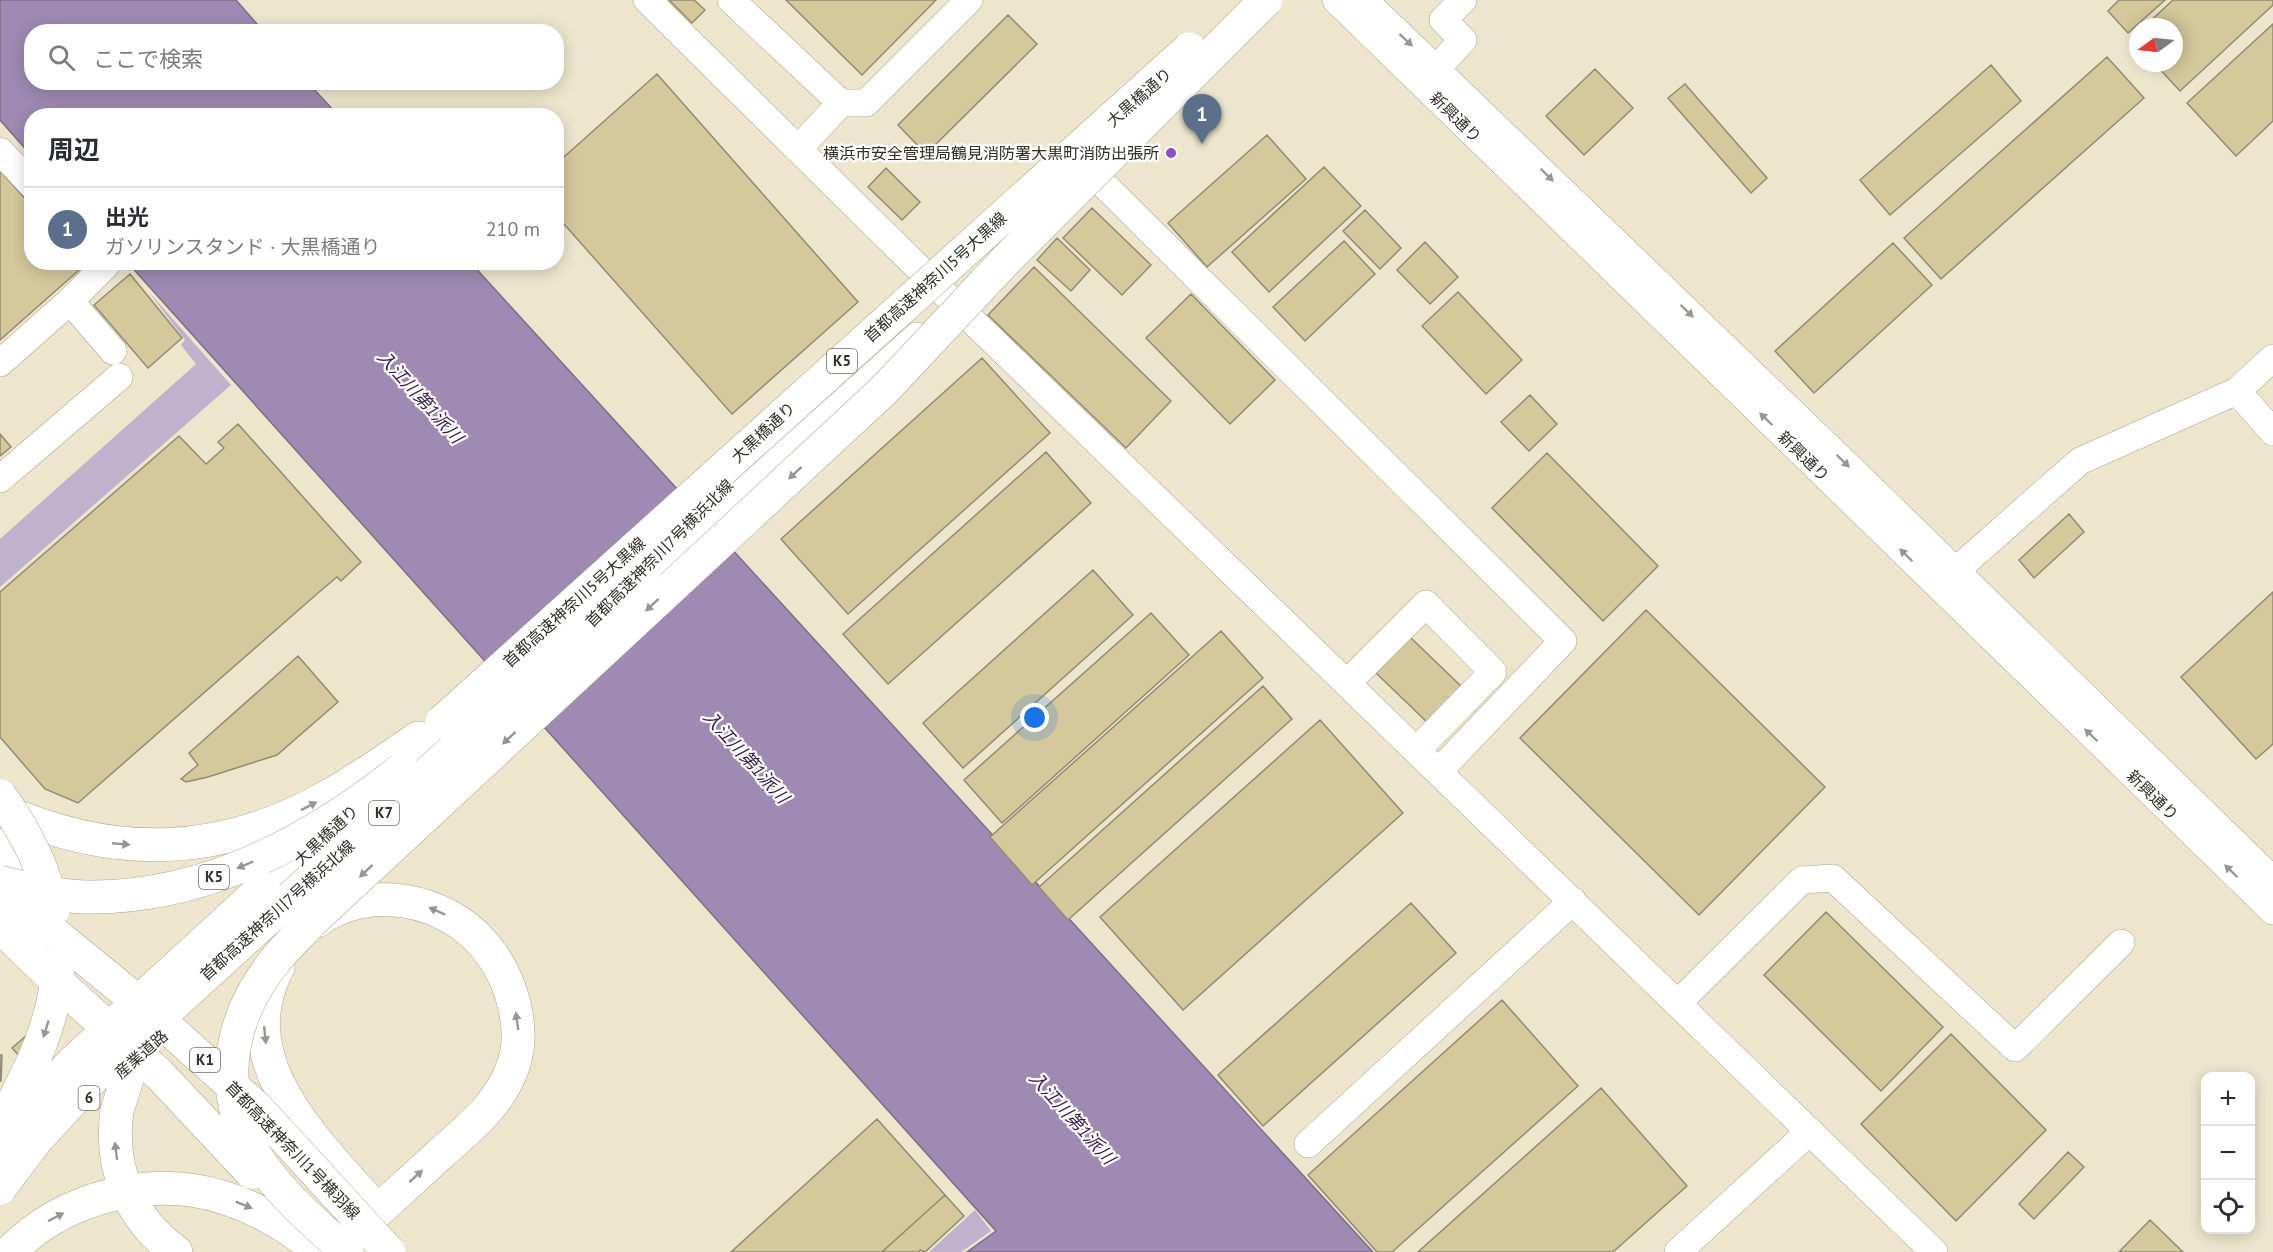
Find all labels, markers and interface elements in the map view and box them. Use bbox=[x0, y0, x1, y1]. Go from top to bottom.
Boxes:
north arrow bbox=[2129, 18, 2183, 72]
search box bbox=[24, 24, 564, 90]
one-way arrow bbox=[1399, 33, 1413, 47]
icon: search bbox=[45, 41, 78, 74]
text: ここで検索 bbox=[93, 45, 203, 73]
street label: 大黒橋通り bbox=[1102, 63, 1176, 131]
street label: 新興通り bbox=[1426, 88, 1486, 146]
pin: 1 bbox=[1182, 94, 1222, 144]
text: 周辺 bbox=[48, 133, 100, 166]
place label: 横浜市安全管理局鶴見消防署大黒町消防出張所 bbox=[823, 143, 1159, 163]
marker: 横浜市安全管理局鶴見消防署大黒町消防出張所 bbox=[1164, 146, 1178, 160]
one-way arrow bbox=[1539, 168, 1553, 182]
text: 出光 bbox=[105, 203, 149, 231]
street label: 首都高速神奈川5号大黒線 bbox=[860, 208, 1010, 346]
text: 1 bbox=[62, 216, 73, 242]
text: 210 m bbox=[486, 216, 540, 242]
text: ガソリンスタンド · 大黒橋通り bbox=[105, 234, 381, 260]
one-way arrow bbox=[1680, 304, 1695, 318]
water label: 入江川第1派川 bbox=[373, 345, 470, 449]
road number: K5 bbox=[827, 349, 857, 373]
street label: 大黒橋通り bbox=[727, 397, 799, 467]
one-way arrow bbox=[1759, 412, 1774, 426]
street label: 新興通り bbox=[1774, 427, 1834, 485]
one-way arrow bbox=[1835, 454, 1850, 468]
one-way arrow bbox=[788, 466, 803, 479]
street label: 首都高速神奈川7号横浜北線 bbox=[581, 475, 737, 631]
street label: 首都高速神奈川5号大黒線 bbox=[499, 533, 649, 671]
one-way arrow bbox=[1899, 549, 1913, 563]
one-way arrow bbox=[646, 598, 660, 612]
your location bbox=[1020, 703, 1049, 732]
water label: 入江川第1派川 bbox=[699, 705, 796, 809]
one-way arrow bbox=[2084, 729, 2099, 742]
one-way arrow bbox=[502, 731, 517, 745]
street label: 新興通り bbox=[2123, 766, 2183, 824]
street label: 大黒橋通り bbox=[290, 800, 362, 870]
one-way arrow bbox=[301, 801, 318, 811]
road number: K7 bbox=[369, 801, 399, 825]
street label: 首都高速神奈川7号横浜北線 bbox=[196, 835, 358, 985]
one-way arrow bbox=[111, 839, 130, 849]
one-way arrow bbox=[237, 860, 254, 869]
one-way arrow bbox=[359, 864, 374, 878]
one-way arrow bbox=[2224, 864, 2238, 878]
road number: K5 bbox=[199, 865, 229, 889]
one-way arrow bbox=[428, 907, 445, 916]
one-way arrow bbox=[512, 1011, 521, 1030]
one-way arrow bbox=[41, 1020, 50, 1038]
street label: 産業道路 bbox=[110, 1025, 172, 1083]
one-way arrow bbox=[260, 1026, 270, 1045]
road number: K1 bbox=[190, 1048, 220, 1072]
water label: 入江川第1派川 bbox=[1025, 1066, 1122, 1170]
map controls bbox=[2201, 1072, 2255, 1234]
button: + bbox=[2201, 1072, 2255, 1126]
street label: 首都高速神奈川1号横羽線 bbox=[222, 1077, 364, 1223]
road number: 6 bbox=[78, 1086, 100, 1110]
button: − bbox=[2201, 1126, 2255, 1180]
one-way arrow bbox=[111, 1141, 121, 1160]
one-way arrow bbox=[408, 1169, 423, 1183]
button: locate bbox=[2201, 1180, 2255, 1234]
one-way arrow bbox=[235, 1201, 253, 1210]
one-way arrow bbox=[48, 1212, 65, 1222]

